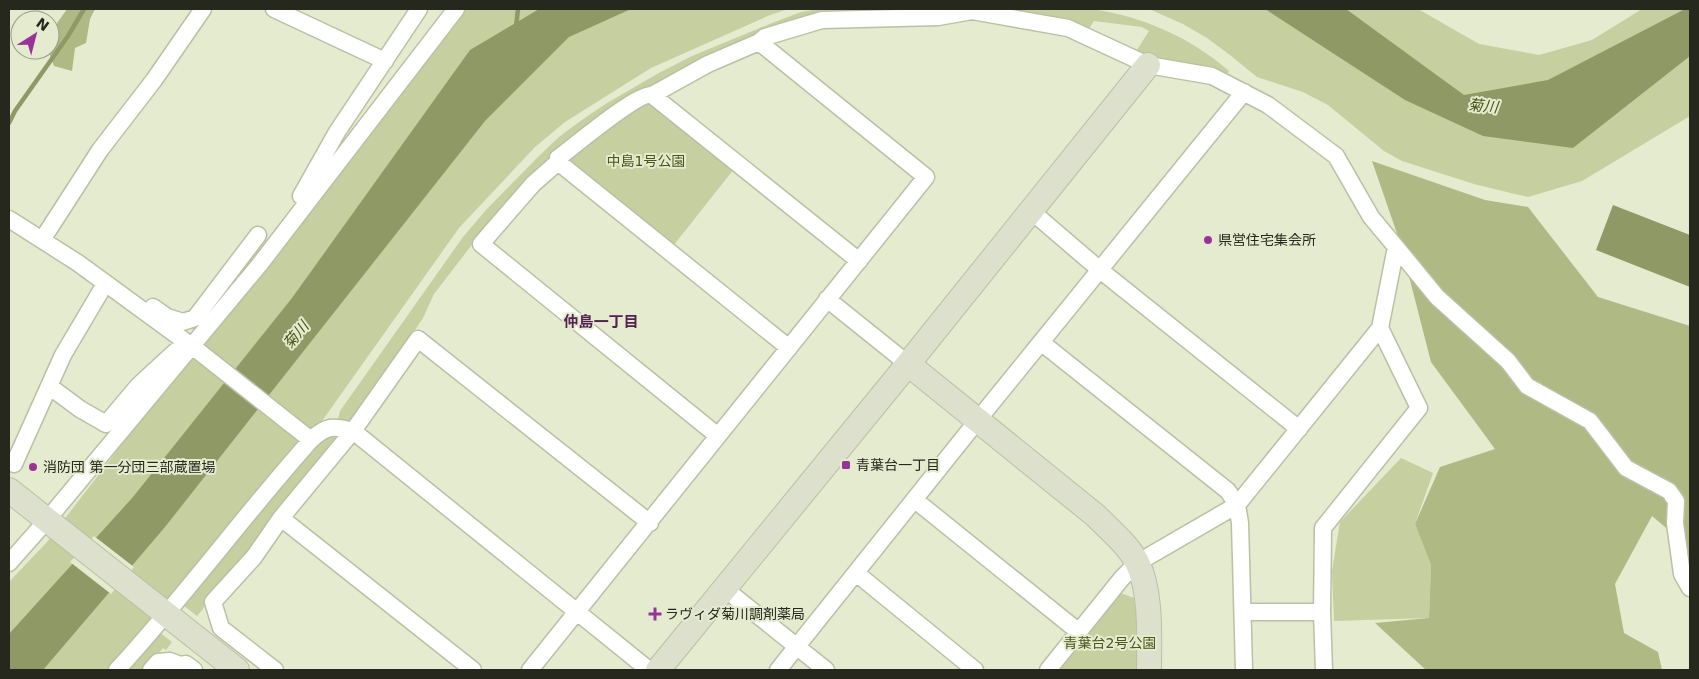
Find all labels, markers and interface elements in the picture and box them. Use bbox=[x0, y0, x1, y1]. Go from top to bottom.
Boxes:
north arrow bbox=[10, 10, 60, 60]
text: N bbox=[33, 15, 52, 34]
water label: 菊川 bbox=[1467, 95, 1501, 117]
park label: 中島1号公園 bbox=[607, 153, 685, 169]
place label: 県営住宅集会所 bbox=[1218, 232, 1316, 248]
marker: 県営住宅集会所 bbox=[1202, 234, 1214, 246]
district label: 仲島一丁目 bbox=[563, 313, 639, 331]
water label: 菊川 bbox=[279, 316, 314, 352]
place label: 青葉台一丁目 bbox=[856, 457, 940, 473]
place label: 消防団 第一分団三部蔵置場 bbox=[43, 459, 215, 475]
marker: 青葉台一丁目 bbox=[840, 459, 852, 471]
marker: 消防団 第一分団三部蔵置場 bbox=[27, 461, 39, 473]
place label: ラヴィダ菊川調剤薬局 bbox=[665, 606, 805, 622]
marker: ラヴィダ菊川調剤薬局 bbox=[649, 608, 661, 620]
park label: 青葉台2号公園 bbox=[1064, 635, 1156, 651]

